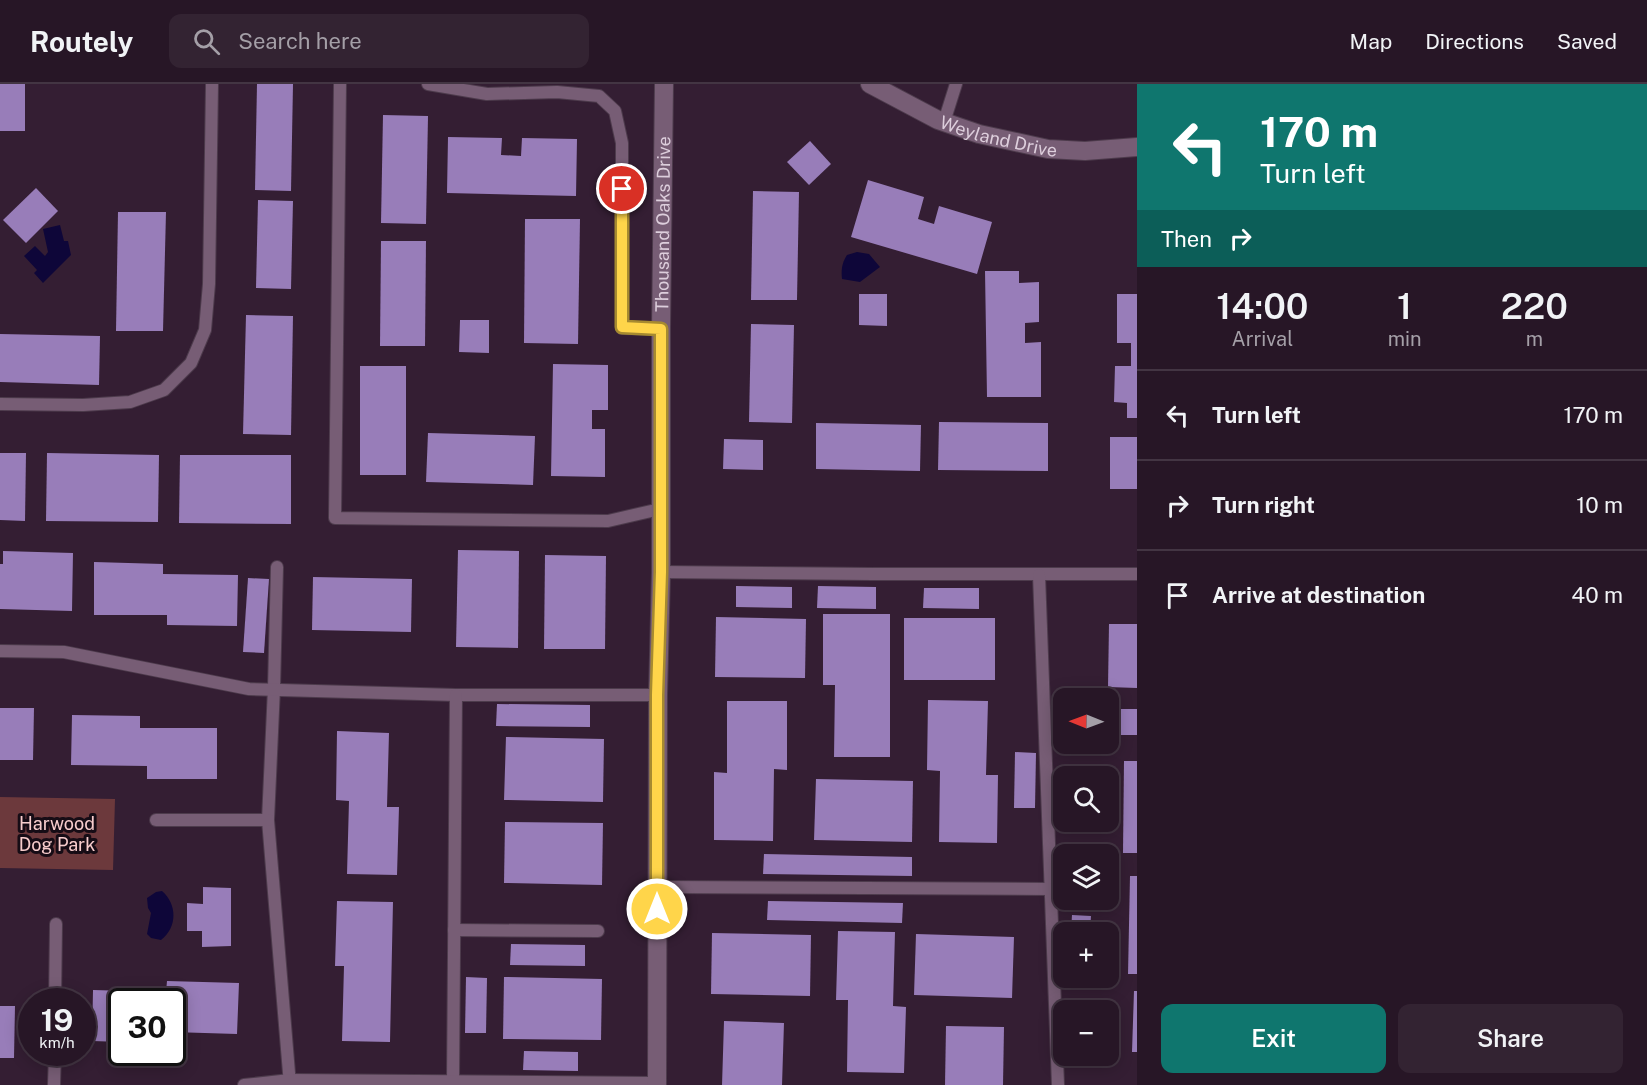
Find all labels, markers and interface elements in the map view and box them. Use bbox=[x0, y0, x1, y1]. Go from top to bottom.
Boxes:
search box bbox=[169, 14, 589, 68]
text: Routely bbox=[30, 25, 133, 58]
icon: search bbox=[190, 25, 223, 58]
text: Search here bbox=[238, 28, 362, 54]
text: Map bbox=[1350, 29, 1392, 54]
text: Directions bbox=[1425, 29, 1524, 54]
text: Saved bbox=[1557, 29, 1617, 54]
text: 170 m bbox=[1260, 107, 1378, 156]
icon: left bbox=[1161, 108, 1239, 186]
street label: Weyland Drive bbox=[937, 111, 1058, 160]
street label: Thousand Oaks Drive bbox=[651, 136, 674, 312]
text: Turn left bbox=[1260, 157, 1366, 189]
pin bbox=[596, 163, 647, 214]
icon: arrive bbox=[605, 172, 638, 205]
icon: right bbox=[1224, 222, 1257, 255]
text: Then bbox=[1161, 226, 1212, 252]
text: 14:00 bbox=[1216, 285, 1309, 327]
text: 1 bbox=[1397, 285, 1412, 327]
text: 220 bbox=[1501, 285, 1568, 327]
text: Arrival bbox=[1231, 327, 1293, 351]
text: min bbox=[1388, 327, 1422, 351]
text: m bbox=[1526, 327, 1543, 351]
icon: left bbox=[1161, 399, 1194, 432]
text: Turn left bbox=[1212, 402, 1301, 428]
text: 170 m bbox=[1563, 402, 1623, 428]
icon: right bbox=[1161, 489, 1194, 522]
text: Turn right bbox=[1212, 492, 1315, 518]
text: 10 m bbox=[1576, 492, 1623, 518]
icon: arrive bbox=[1161, 579, 1194, 612]
text: Arrive at destination bbox=[1212, 582, 1425, 608]
text: 40 m bbox=[1571, 582, 1623, 608]
north arrow bbox=[1053, 688, 1119, 754]
map controls bbox=[1053, 688, 1119, 1066]
button: search bbox=[1053, 766, 1119, 832]
park label: Harwood Dog Park bbox=[19, 813, 95, 855]
button: layers bbox=[1053, 844, 1119, 910]
position arrow bbox=[625, 877, 689, 941]
button: + bbox=[1053, 922, 1119, 988]
speed limit sign: 30 bbox=[108, 988, 186, 1066]
button: − bbox=[1053, 1000, 1119, 1066]
text: 19 bbox=[41, 1002, 73, 1038]
button: Exit bbox=[1161, 1004, 1386, 1073]
button: Share bbox=[1398, 1004, 1623, 1073]
text: km/h bbox=[39, 1034, 75, 1051]

